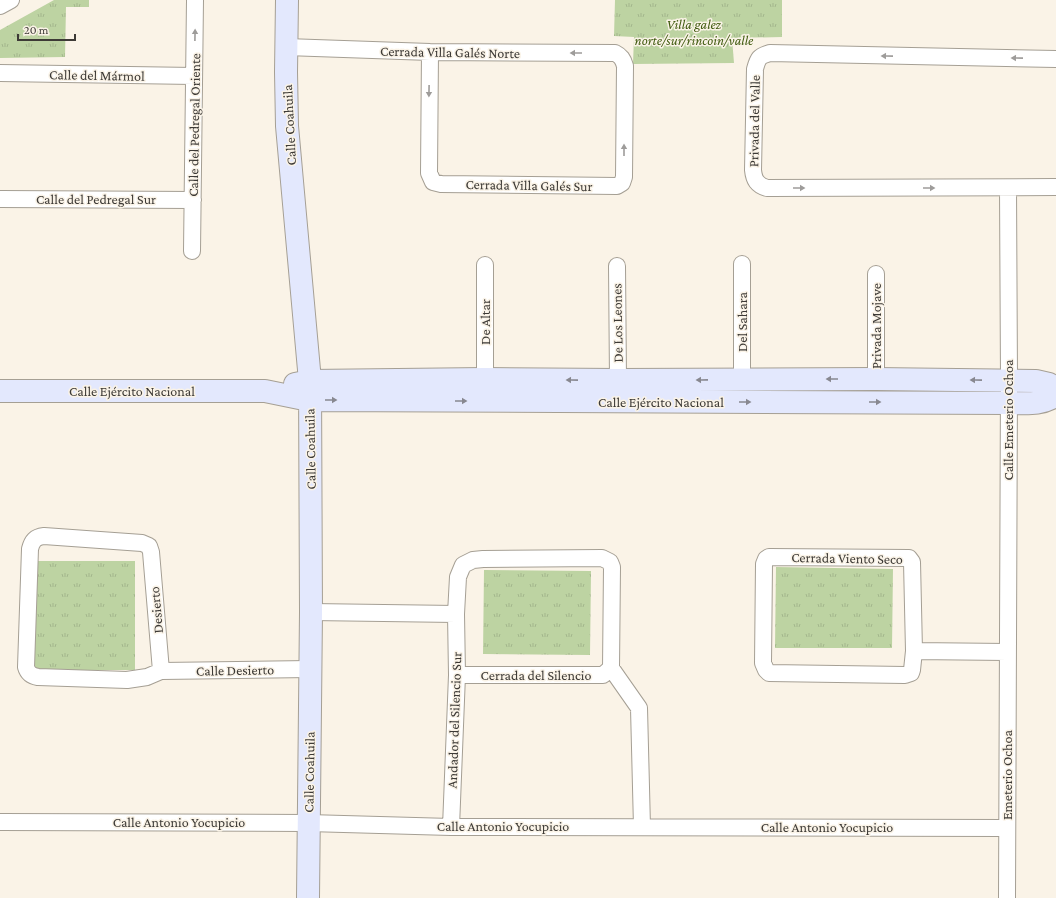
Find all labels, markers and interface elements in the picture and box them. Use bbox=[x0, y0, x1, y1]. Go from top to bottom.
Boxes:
scale bar bbox=[18, 16, 75, 42]
park label: Villa galez norte/sur/rincoin/valle bbox=[635, 16, 754, 48]
text: 20 m bbox=[24, 23, 49, 37]
one-way arrow bbox=[192, 28, 198, 41]
street label: Cerrada Villa Galés Norte bbox=[380, 43, 520, 61]
one-way arrow bbox=[569, 50, 582, 56]
street label: Calle del Pedregal Oriente bbox=[185, 53, 203, 197]
one-way arrow bbox=[880, 53, 893, 59]
one-way arrow bbox=[1011, 55, 1023, 62]
street label: Calle del Mármol bbox=[49, 66, 145, 84]
street label: Privada del Valle bbox=[745, 75, 763, 167]
street label: Calle Coahuila bbox=[279, 84, 299, 166]
one-way arrow bbox=[426, 85, 433, 97]
one-way arrow bbox=[621, 143, 627, 156]
street label: Cerrada Villa Galés Sur bbox=[465, 176, 593, 194]
one-way arrow bbox=[793, 185, 806, 191]
one-way arrow bbox=[923, 185, 936, 191]
street label: Calle del Pedregal Sur bbox=[36, 191, 156, 207]
street label: De Los Leones bbox=[608, 283, 626, 363]
street label: Privada Mojave bbox=[868, 283, 885, 369]
street label: Del Sahara bbox=[734, 291, 750, 352]
street label: De Altar bbox=[477, 299, 493, 345]
street label: Calle Emeterio Ochoa bbox=[1000, 359, 1016, 480]
one-way arrow bbox=[825, 376, 838, 382]
one-way arrow bbox=[565, 377, 578, 383]
one-way arrow bbox=[695, 377, 708, 383]
one-way arrow bbox=[969, 377, 982, 383]
street label: Calle Ejército Nacional bbox=[69, 383, 195, 400]
street label: Calle Ejército Nacional bbox=[598, 394, 724, 411]
one-way arrow bbox=[325, 397, 338, 403]
one-way arrow bbox=[455, 398, 468, 404]
one-way arrow bbox=[739, 399, 752, 405]
one-way arrow bbox=[869, 399, 882, 405]
street label: Calle Coahuila bbox=[301, 408, 319, 490]
street label: Cerrada Viento Seco bbox=[791, 549, 903, 567]
street label: Desierto bbox=[146, 586, 166, 634]
street label: Andador del Silencio Sur bbox=[444, 651, 464, 789]
street label: Calle Desierto bbox=[196, 661, 274, 679]
street label: Cerrada del Silencio bbox=[481, 667, 591, 683]
street label: Emeterio Ochoa bbox=[999, 729, 1015, 820]
street label: Calle Coahuila bbox=[300, 731, 318, 813]
street label: Calle Antonio Yocupicio bbox=[113, 814, 245, 830]
street label: Calle Antonio Yocupicio bbox=[437, 818, 569, 834]
street label: Calle Antonio Yocupicio bbox=[761, 819, 893, 835]

